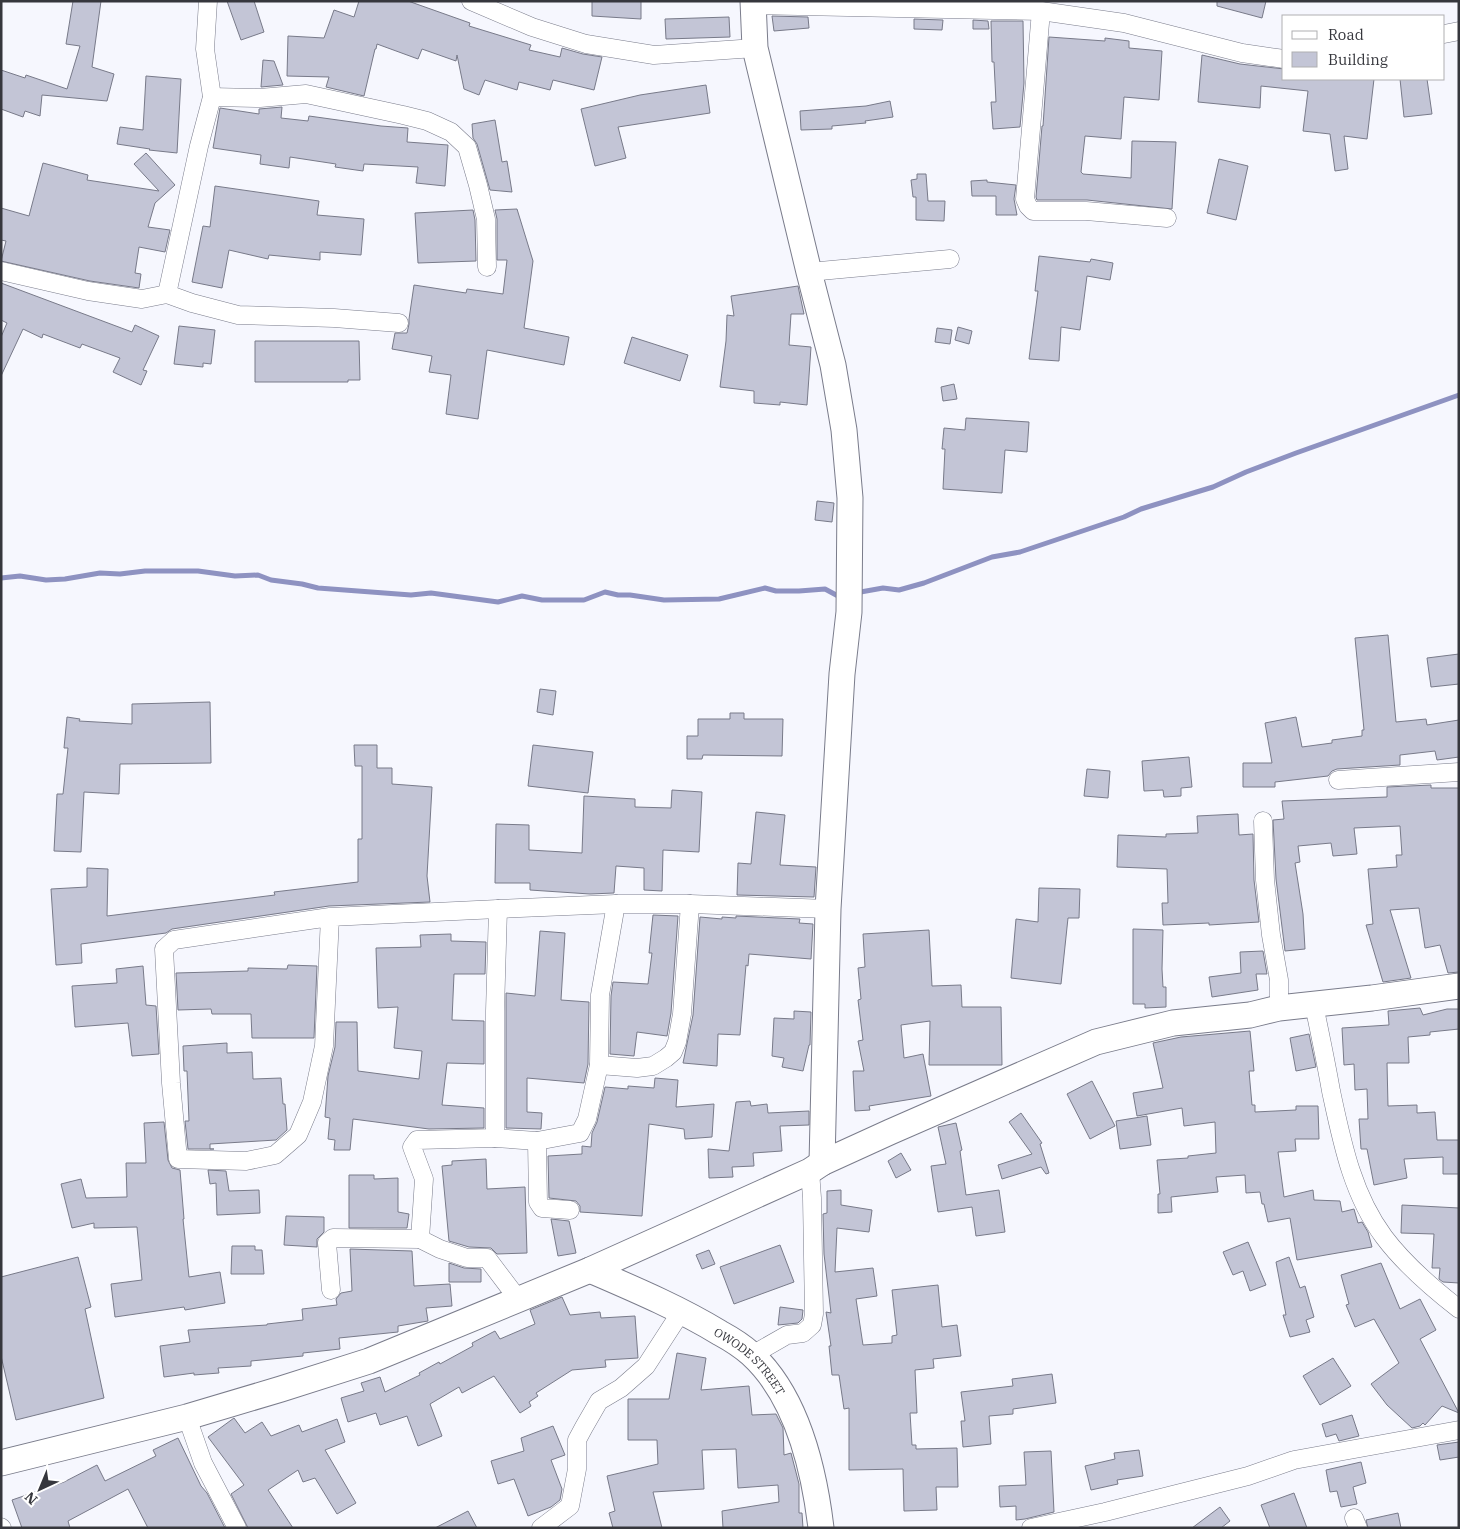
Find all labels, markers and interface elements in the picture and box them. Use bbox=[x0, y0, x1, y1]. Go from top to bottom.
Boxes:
legend bbox=[1282, 15, 1445, 80]
text: Road bbox=[1328, 25, 1364, 44]
text: Building bbox=[1328, 50, 1388, 69]
street label: OWODE STREET bbox=[712, 1324, 789, 1398]
north arrow bbox=[15, 1464, 65, 1514]
text: N bbox=[21, 1488, 41, 1509]

